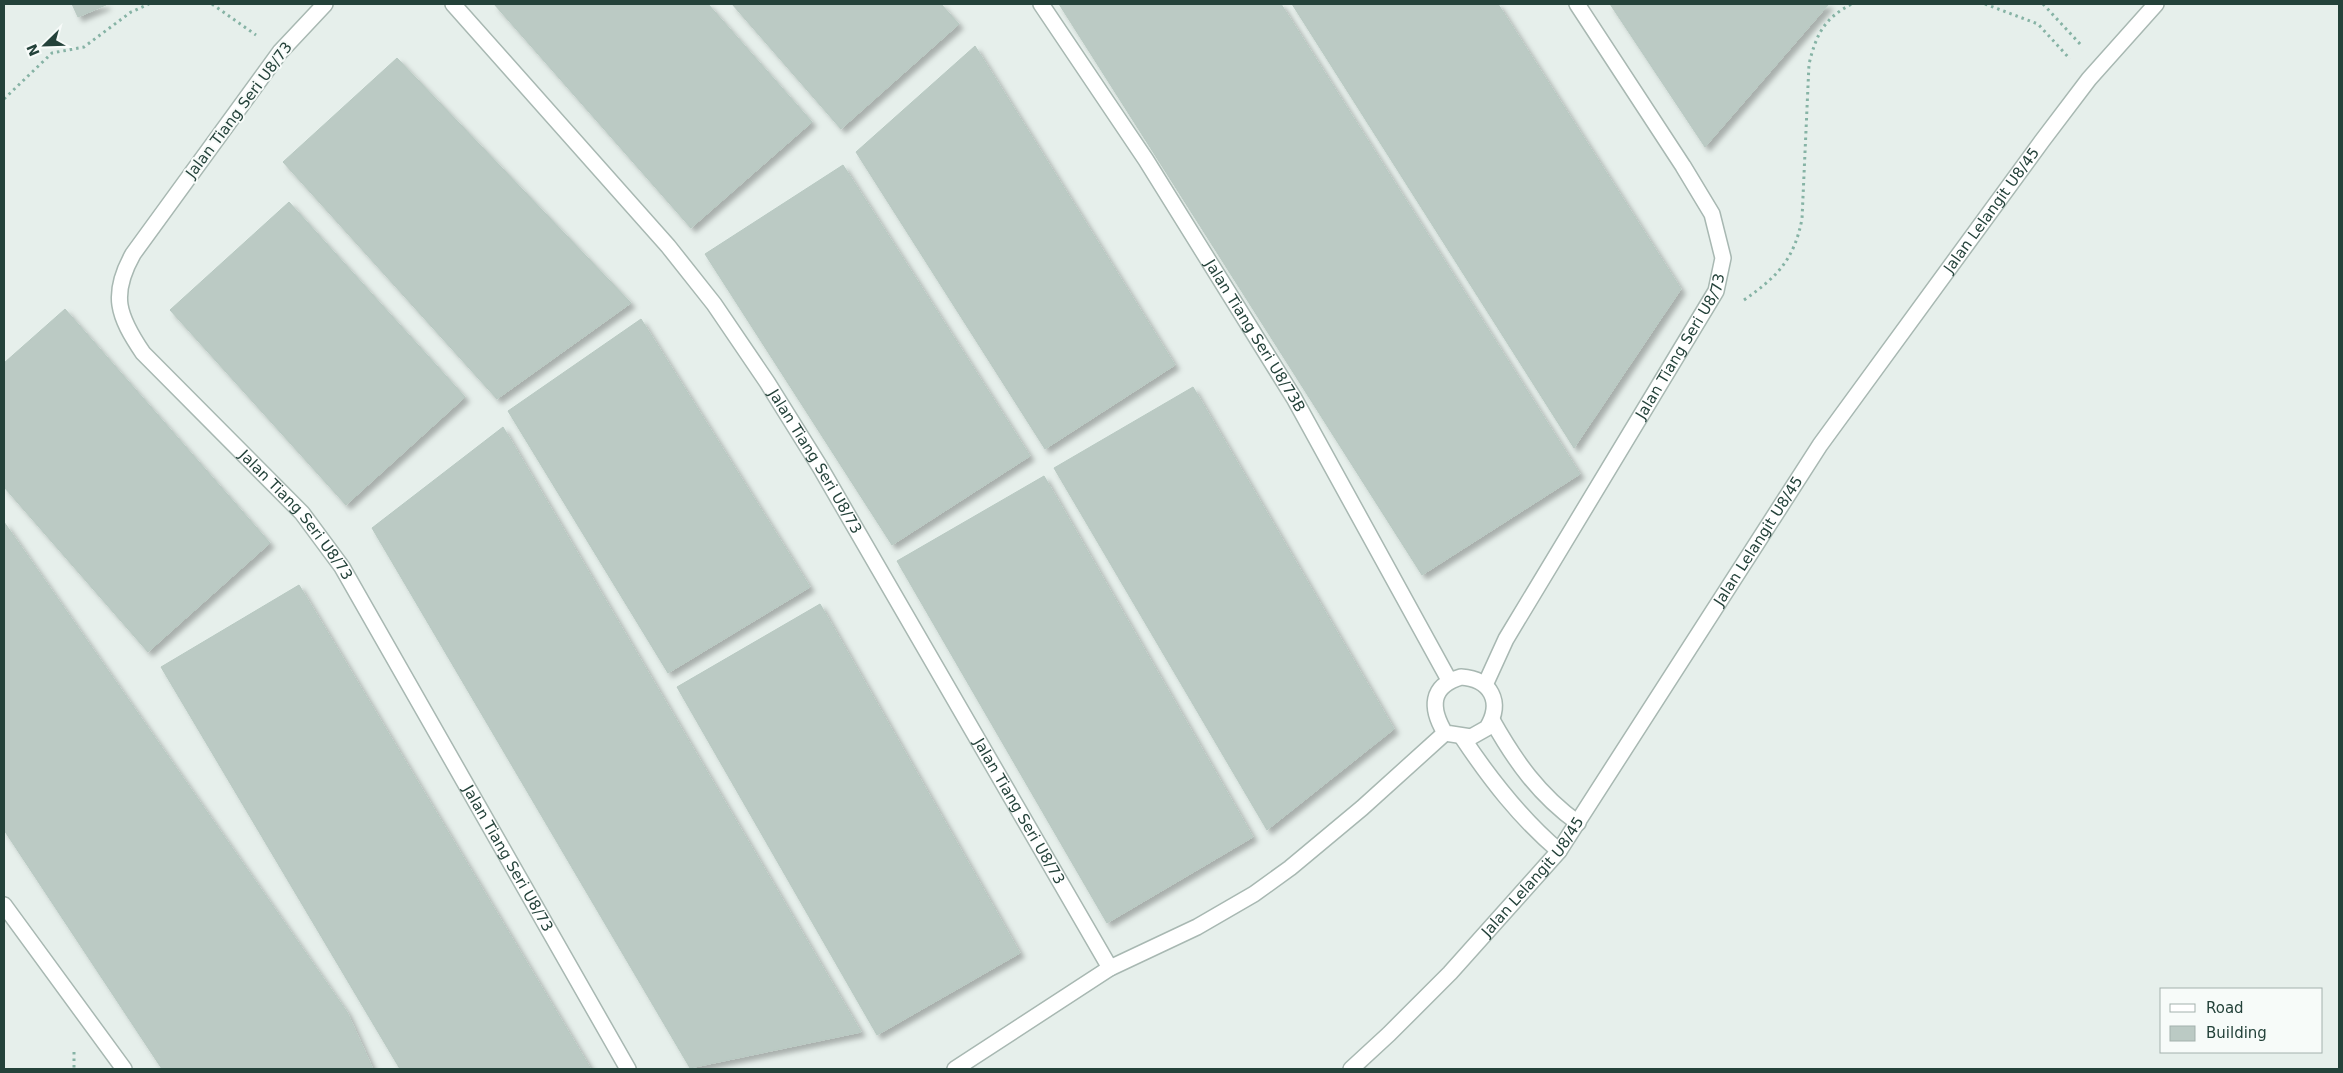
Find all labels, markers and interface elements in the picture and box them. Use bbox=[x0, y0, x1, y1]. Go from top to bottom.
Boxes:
north arrow bbox=[20, 20, 70, 70]
street label: Jalan Tiang Seri U8/73 bbox=[181, 38, 296, 182]
text: N bbox=[23, 42, 43, 59]
street label: Jalan Lelangit U8/45 bbox=[1939, 144, 2043, 277]
street label: Jalan Tiang Seri U8/73B bbox=[1201, 255, 1309, 415]
street label: Jalan Tiang Seri U8/73 bbox=[1631, 272, 1729, 423]
street label: Jalan Tiang Seri U8/73 bbox=[764, 385, 866, 537]
street label: Jalan Tiang Seri U8/73 bbox=[235, 445, 356, 583]
street label: Jalan Lelangit U8/45 bbox=[1709, 473, 1807, 610]
street label: Jalan Tiang Seri U8/73 bbox=[969, 734, 1069, 888]
street label: Jalan Tiang Seri U8/73 bbox=[459, 781, 557, 935]
street label: Jalan Lelangit U8/45 bbox=[1477, 814, 1588, 941]
legend bbox=[2160, 988, 2323, 1053]
text: Road bbox=[2206, 999, 2244, 1017]
text: Building bbox=[2206, 1024, 2267, 1042]

